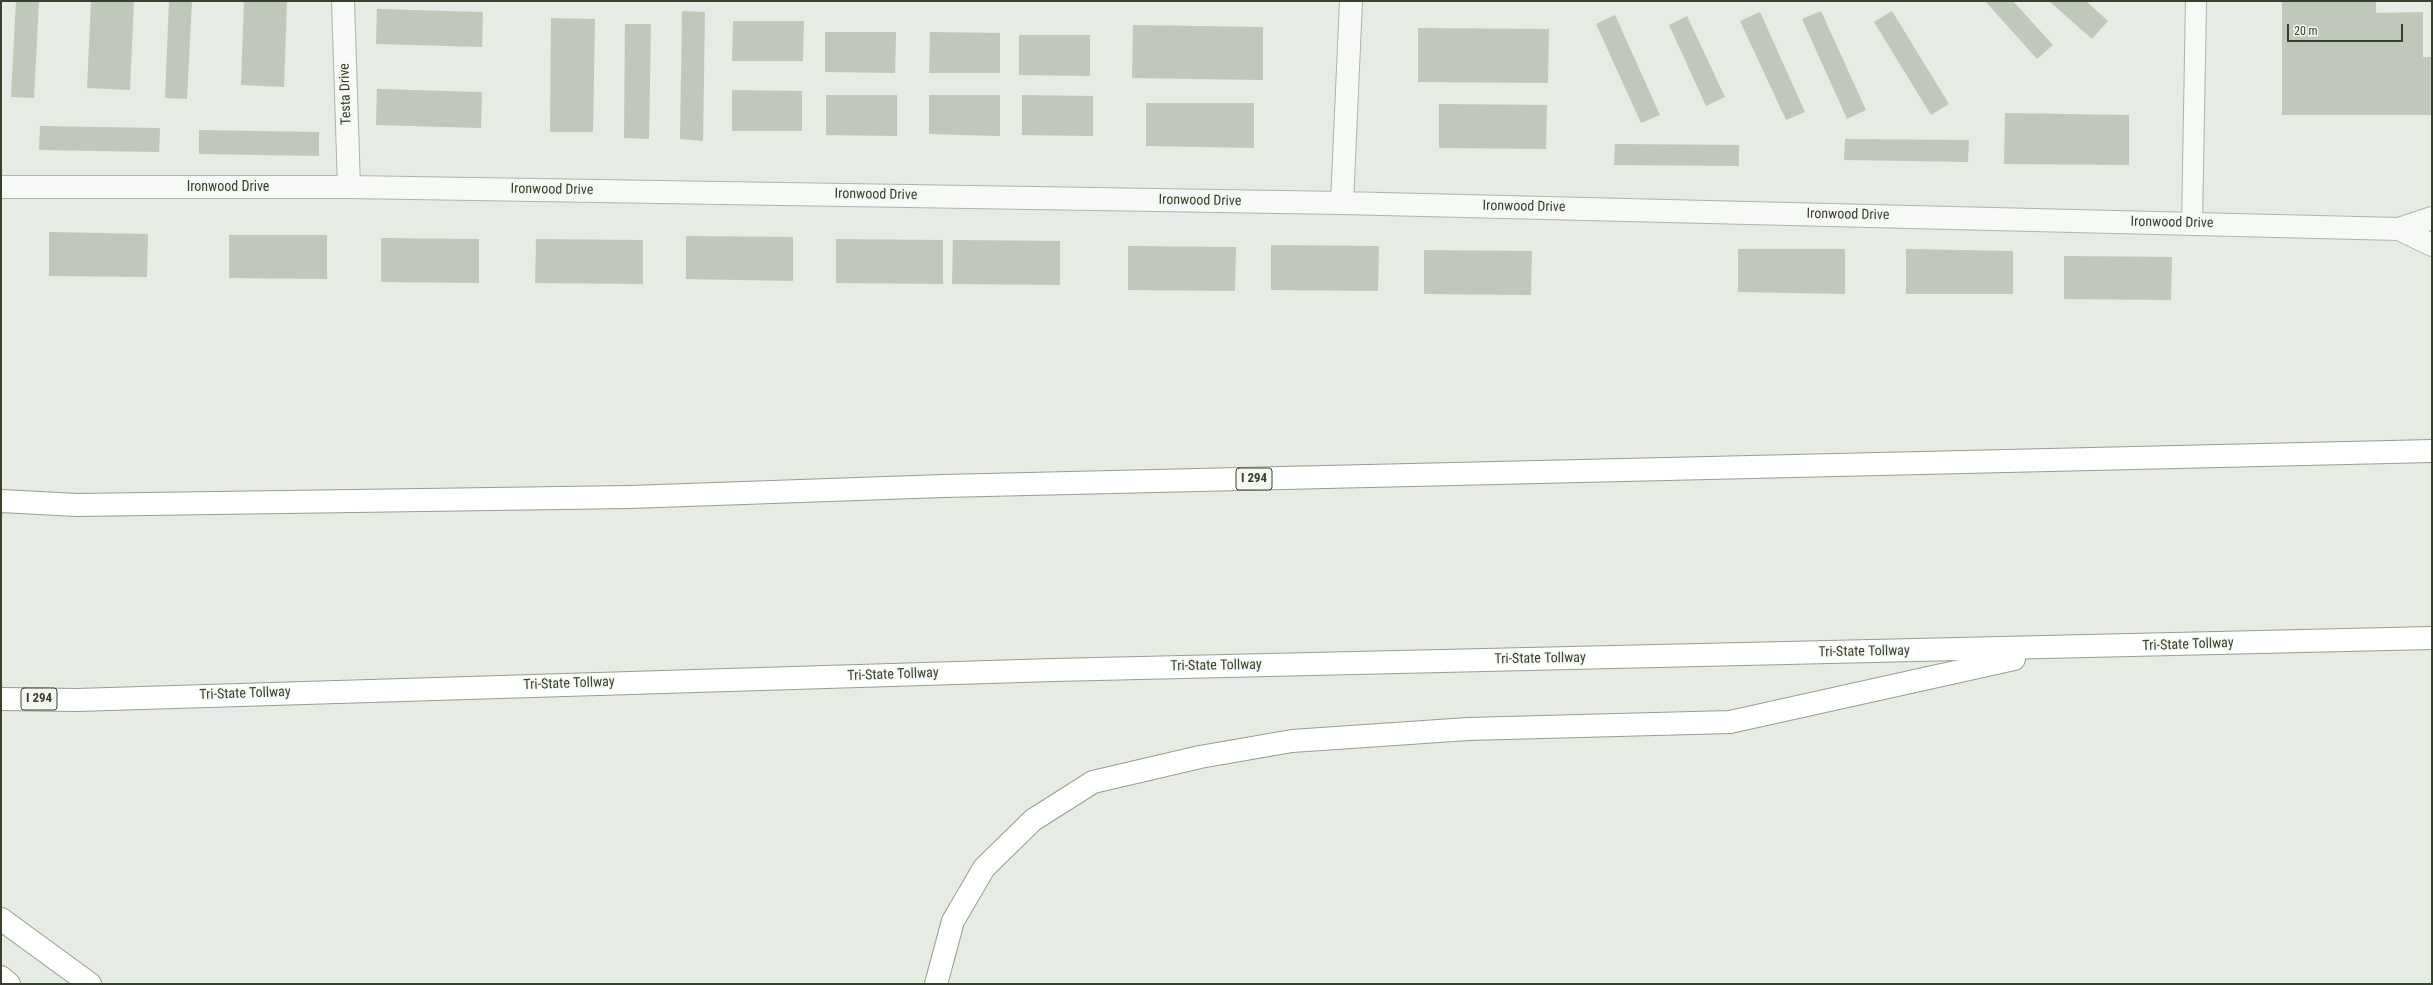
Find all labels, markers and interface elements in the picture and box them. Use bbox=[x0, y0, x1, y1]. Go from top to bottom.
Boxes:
scale bar bbox=[2289, 16, 2405, 42]
text: 20 m bbox=[2294, 24, 2318, 38]
street label: Testa Drive bbox=[337, 63, 355, 125]
street label: Ironwood Drive bbox=[187, 179, 269, 195]
street label: Ironwood Drive bbox=[511, 181, 593, 199]
street label: Ironwood Drive bbox=[835, 186, 917, 204]
street label: Ironwood Drive bbox=[1159, 192, 1241, 210]
street label: Ironwood Drive bbox=[1483, 198, 1565, 216]
street label: Ironwood Drive bbox=[1807, 206, 1889, 224]
street label: Ironwood Drive bbox=[2131, 214, 2213, 232]
road number: I 294 bbox=[1236, 468, 1272, 490]
street label: Tri-State Tollway bbox=[2142, 635, 2234, 655]
street label: Tri-State Tollway bbox=[1818, 643, 1910, 661]
street label: Tri-State Tollway bbox=[1494, 650, 1586, 668]
street label: Tri-State Tollway bbox=[1170, 657, 1262, 675]
street label: Tri-State Tollway bbox=[847, 665, 939, 685]
street label: Tri-State Tollway bbox=[523, 674, 615, 694]
street label: Tri-State Tollway bbox=[199, 684, 291, 704]
road number: I 294 bbox=[21, 688, 57, 710]

